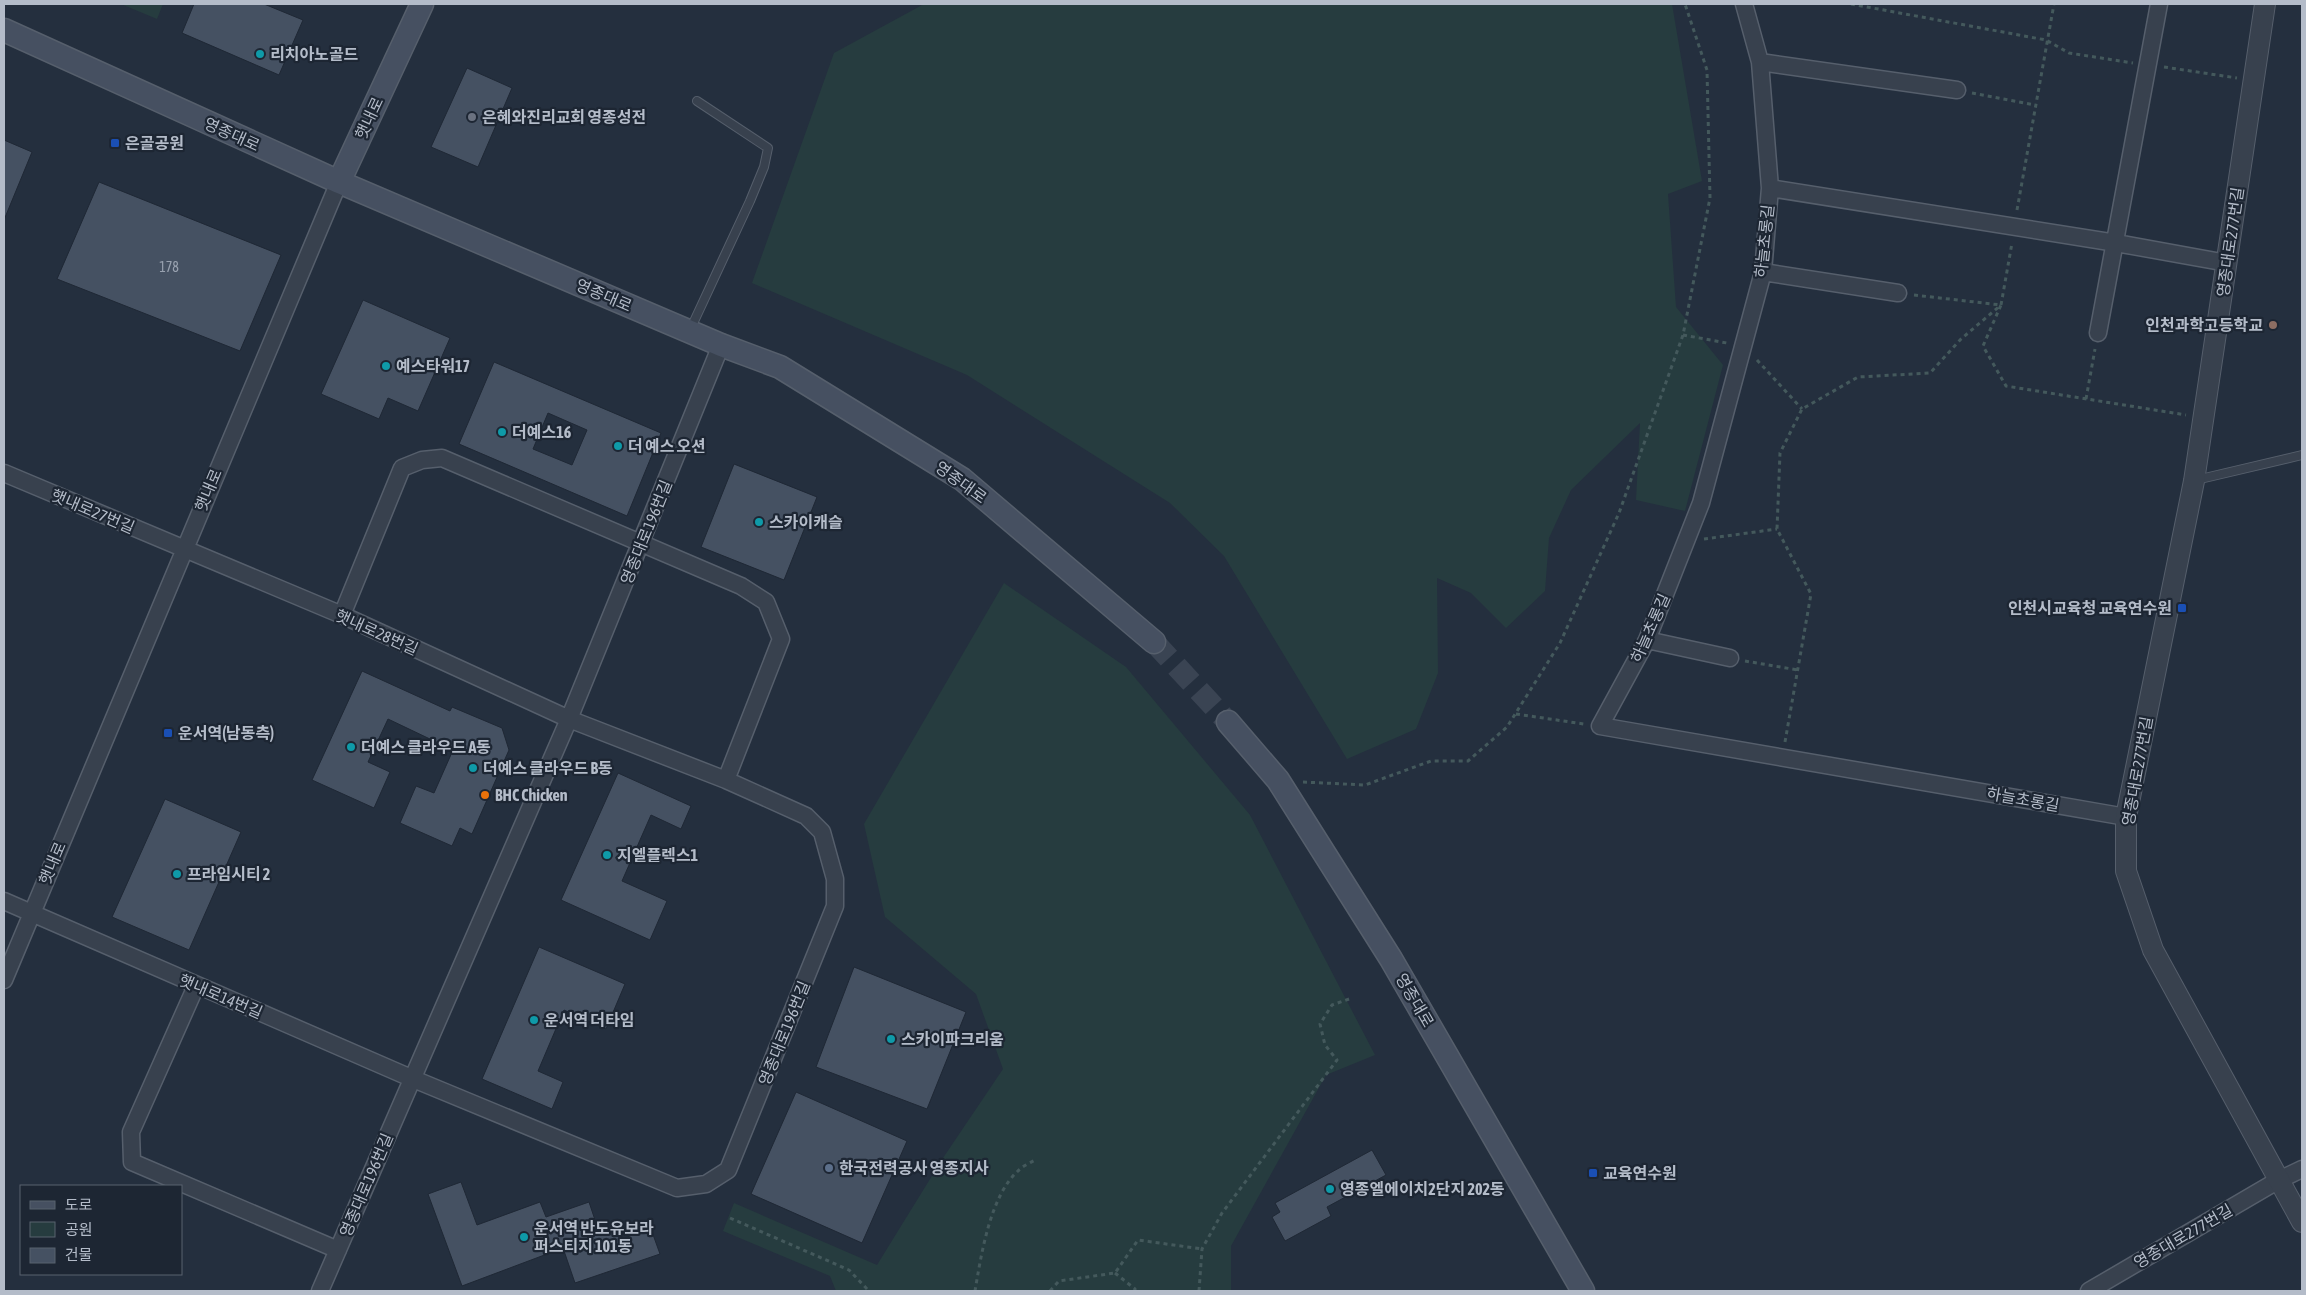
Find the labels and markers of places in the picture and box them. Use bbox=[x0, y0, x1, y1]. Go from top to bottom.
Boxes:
place label: 리치아노골드 bbox=[270, 45, 359, 63]
marker: 리치아노골드 bbox=[254, 48, 266, 60]
place label: 은혜와진리교회 영종성전 bbox=[482, 108, 646, 126]
marker: 은혜와진리교회 영종성전 bbox=[466, 111, 478, 123]
place label: 은골공원 bbox=[125, 134, 184, 152]
marker: 은골공원 bbox=[109, 137, 121, 149]
place label: 인천과학고등학교 bbox=[2145, 316, 2263, 334]
marker: 인천과학고등학교 bbox=[2267, 319, 2279, 331]
place label: 예스타워17 bbox=[396, 357, 470, 375]
marker: 예스타워17 bbox=[380, 360, 392, 372]
place label: 더예스16 bbox=[512, 423, 572, 441]
marker: 더예스16 bbox=[496, 426, 508, 438]
place label: 더 예스 오션 bbox=[628, 437, 706, 455]
marker: 더 예스 오션 bbox=[612, 440, 624, 452]
place label: 스카이캐슬 bbox=[769, 513, 843, 531]
marker: 스카이캐슬 bbox=[753, 516, 765, 528]
place label: 인천시교육청 교육연수원 bbox=[2008, 599, 2172, 617]
marker: 인천시교육청 교육연수원 bbox=[2176, 602, 2188, 614]
place label: 운서역(남동측) bbox=[178, 724, 274, 742]
marker: 운서역(남동측) bbox=[162, 727, 174, 739]
place label: 더예스 클라우드 A동 bbox=[361, 738, 491, 756]
marker: 더예스 클라우드 A동 bbox=[345, 741, 357, 753]
place label: 더예스 클라우드 B동 bbox=[483, 759, 613, 777]
marker: 더예스 클라우드 B동 bbox=[467, 762, 479, 774]
place label: BHC Chicken bbox=[495, 786, 568, 804]
marker: BHC Chicken bbox=[479, 789, 491, 801]
place label: 지엘플렉스1 bbox=[617, 846, 699, 864]
marker: 지엘플렉스1 bbox=[601, 849, 613, 861]
place label: 프라임시티 2 bbox=[187, 865, 270, 883]
marker: 프라임시티 2 bbox=[171, 868, 183, 880]
place label: 운서역 더타임 bbox=[544, 1011, 635, 1029]
marker: 운서역 더타임 bbox=[528, 1014, 540, 1026]
place label: 스카이파크리움 bbox=[901, 1030, 1004, 1048]
marker: 스카이파크리움 bbox=[885, 1033, 897, 1045]
place label: 한국전력공사 영종지사 bbox=[839, 1159, 989, 1177]
marker: 한국전력공사 영종지사 bbox=[823, 1162, 835, 1174]
place label: 교육연수원 bbox=[1603, 1164, 1677, 1182]
marker: 교육연수원 bbox=[1587, 1167, 1599, 1179]
place label: 영종엘에이치2단지 202동 bbox=[1340, 1180, 1505, 1198]
marker: 영종엘에이치2단지 202동 bbox=[1324, 1183, 1336, 1195]
place label: 운서역 반도유보라 퍼스티지 101동 bbox=[534, 1219, 654, 1255]
marker: 운서역 반도유보라 퍼스티지 101동 bbox=[518, 1231, 530, 1243]

